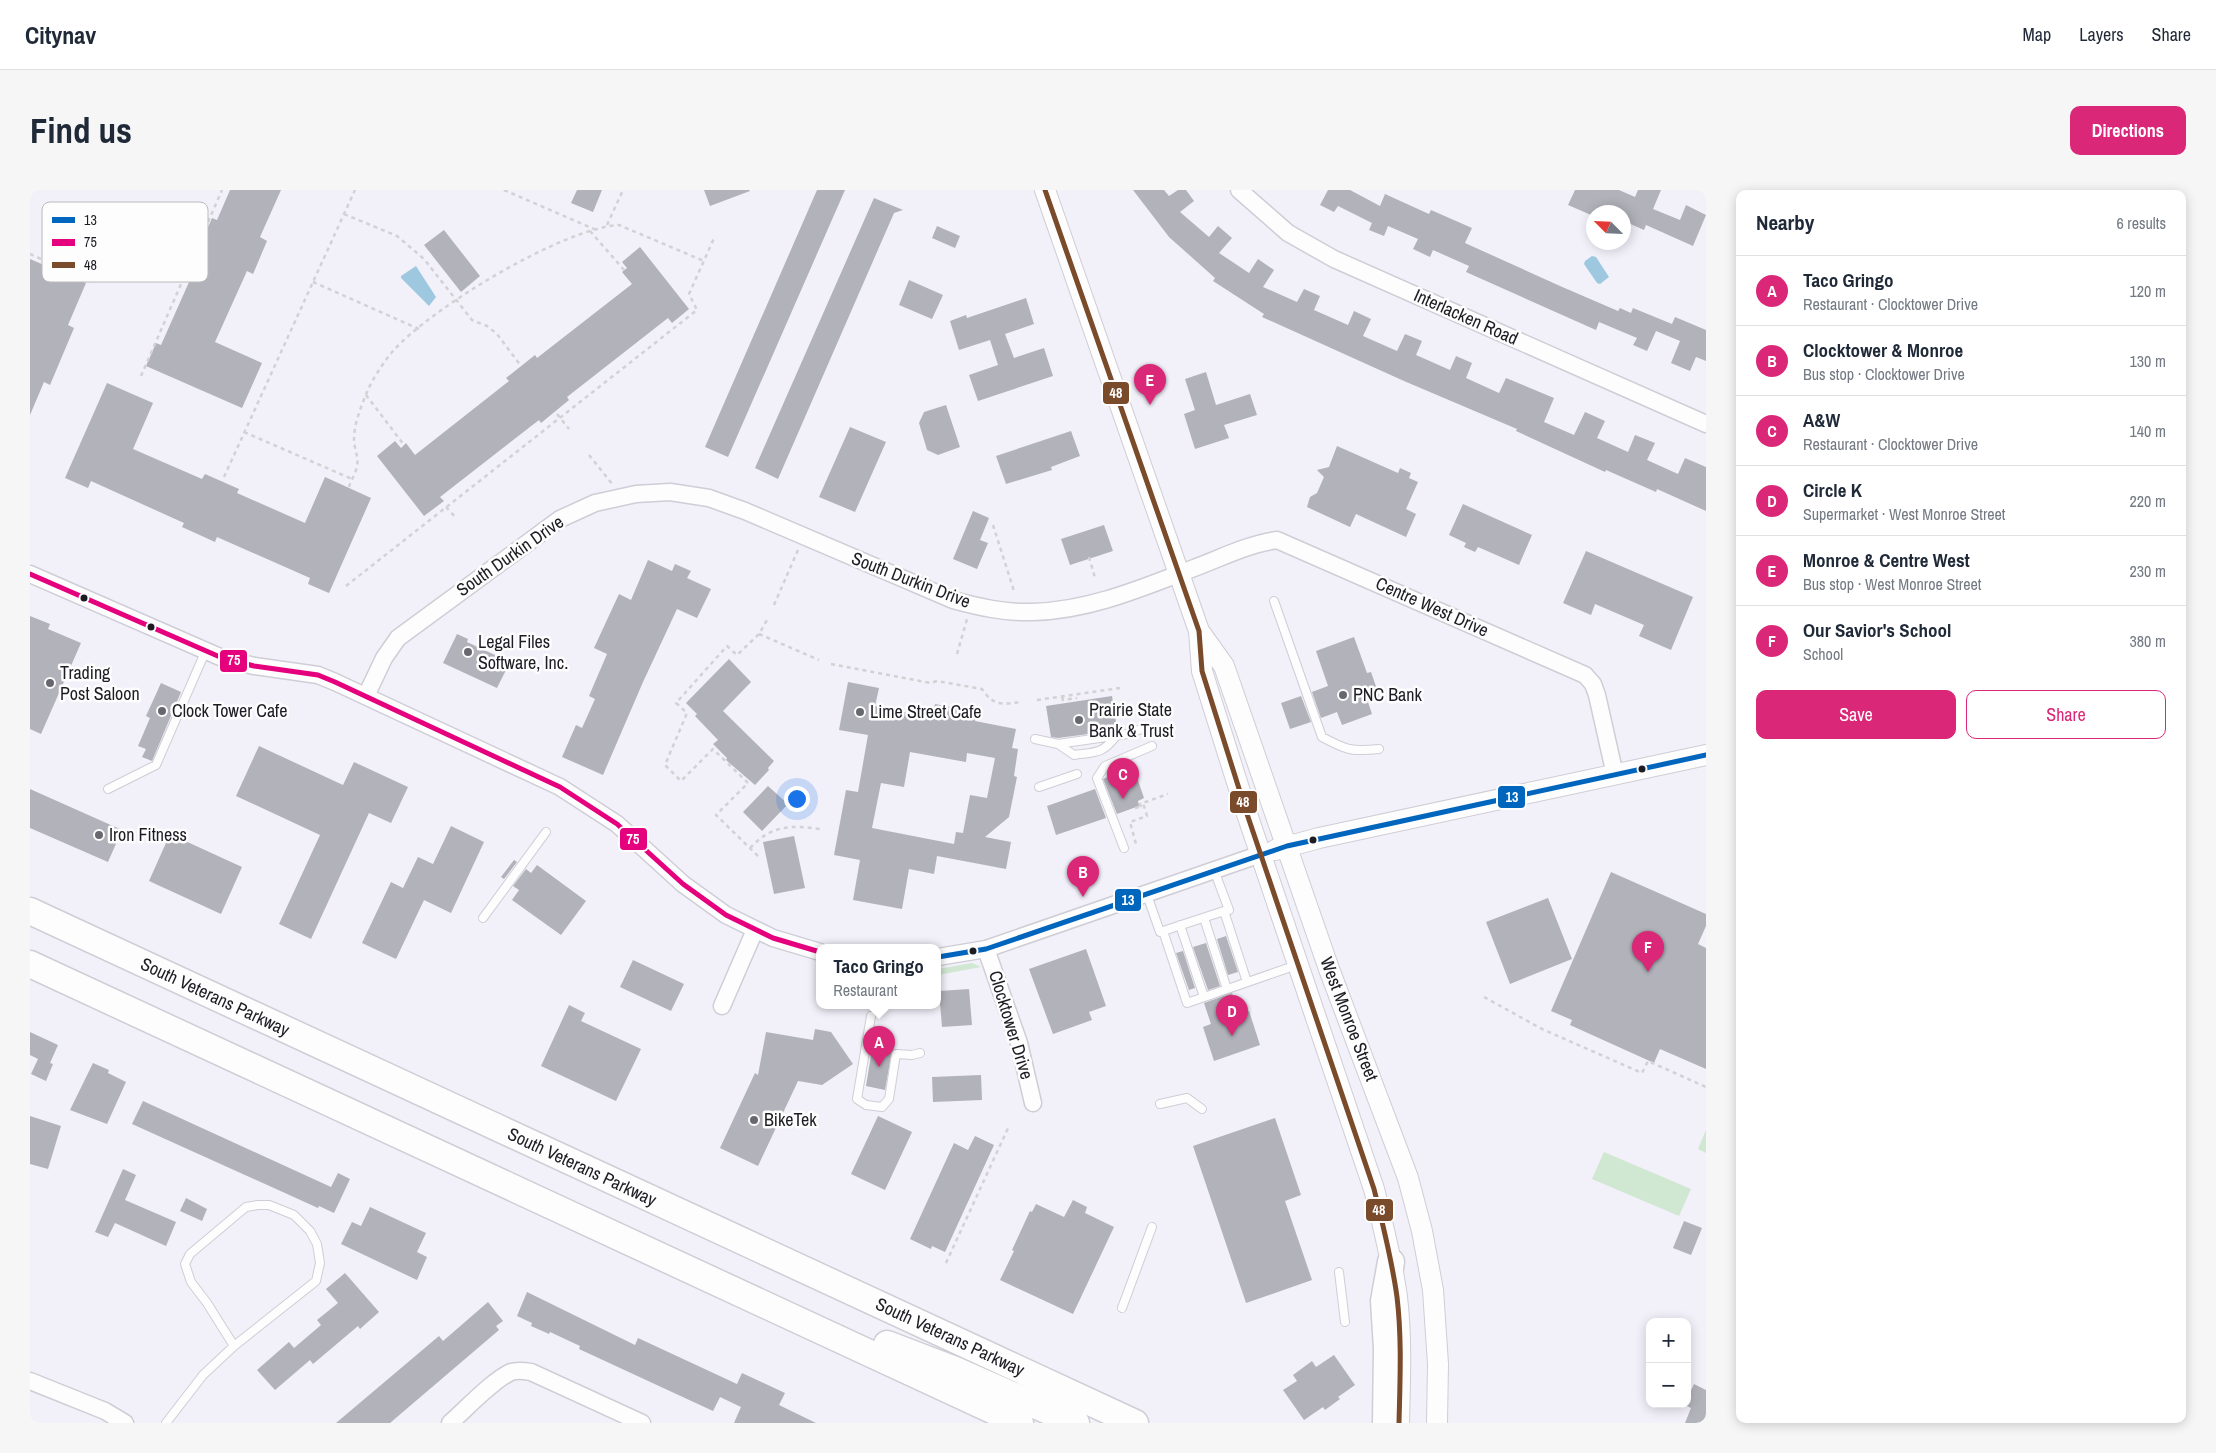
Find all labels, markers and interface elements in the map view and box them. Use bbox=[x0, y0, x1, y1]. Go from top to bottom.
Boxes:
text: Citynav bbox=[25, 19, 96, 51]
text: Map bbox=[2023, 22, 2051, 47]
text: Layers bbox=[2079, 22, 2124, 47]
text: Share bbox=[2152, 22, 2191, 47]
button: Directions bbox=[2070, 106, 2186, 155]
text: Find us bbox=[30, 107, 132, 154]
legend bbox=[42, 202, 208, 282]
north arrow bbox=[1586, 205, 1631, 250]
text: Nearby bbox=[1756, 208, 1814, 237]
text: 13 bbox=[84, 211, 97, 229]
text: 6 results bbox=[2116, 212, 2166, 234]
text: 75 bbox=[84, 233, 97, 251]
text: 48 bbox=[84, 256, 97, 274]
text: Taco Gringo bbox=[1803, 267, 1894, 293]
text: A bbox=[1767, 280, 1777, 302]
text: 120 m bbox=[2130, 280, 2166, 302]
street label: Interlacken Road bbox=[1410, 282, 1522, 351]
text: Restaurant · Clocktower Drive bbox=[1803, 293, 1978, 315]
text: Clocktower & Monroe bbox=[1803, 337, 1963, 363]
text: B bbox=[1767, 350, 1777, 372]
text: 130 m bbox=[2130, 350, 2166, 372]
text: Bus stop · Clocktower Drive bbox=[1803, 363, 1965, 385]
pin: E bbox=[1134, 364, 1166, 405]
line badge: 48 bbox=[1102, 381, 1130, 405]
text: 48 bbox=[1110, 384, 1122, 402]
text: A&W bbox=[1803, 407, 1840, 433]
text: C bbox=[1767, 420, 1777, 442]
text: 140 m bbox=[2130, 420, 2166, 442]
text: Restaurant · Clocktower Drive bbox=[1803, 433, 1978, 455]
text: Circle K bbox=[1803, 477, 1862, 503]
text: D bbox=[1767, 490, 1777, 512]
text: 220 m bbox=[2130, 490, 2166, 512]
text: Supermarket · West Monroe Street bbox=[1803, 503, 2006, 525]
street label: South Durkin Drive bbox=[451, 509, 568, 602]
street label: South Durkin Drive bbox=[848, 545, 974, 614]
text: Monroe & Centre West bbox=[1803, 547, 1970, 573]
text: E bbox=[1768, 560, 1776, 582]
text: 230 m bbox=[2130, 560, 2166, 582]
street label: Centre West Drive bbox=[1372, 570, 1493, 643]
text: Bus stop · West Monroe Street bbox=[1803, 573, 1981, 595]
unlabelled marker bbox=[79, 593, 89, 603]
text: Our Savior's School bbox=[1803, 617, 1951, 643]
unlabelled marker bbox=[146, 622, 156, 632]
place label: Legal Files Software, Inc. bbox=[478, 629, 568, 675]
text: F bbox=[1768, 630, 1776, 652]
text: 380 m bbox=[2130, 630, 2166, 652]
text: School bbox=[1803, 643, 1843, 665]
marker: Legal Files Software, Inc. bbox=[462, 646, 474, 658]
line badge: 75 bbox=[219, 649, 248, 673]
text: 75 bbox=[228, 651, 241, 669]
place label: Trading Post Saloon bbox=[60, 660, 140, 706]
marker: Trading Post Saloon bbox=[44, 677, 56, 689]
place label: PNC Bank bbox=[1353, 682, 1423, 707]
marker: PNC Bank bbox=[1337, 689, 1349, 701]
button: Save bbox=[1756, 690, 1956, 739]
button: Share bbox=[1966, 690, 2166, 739]
place label: Prairie State Bank & Trust bbox=[1089, 697, 1174, 743]
place label: Clock Tower Cafe bbox=[172, 698, 287, 723]
place label: Lime Street Cafe bbox=[870, 699, 982, 724]
marker: Clock Tower Cafe bbox=[156, 705, 168, 717]
marker: Lime Street Cafe bbox=[854, 706, 866, 718]
marker: Prairie State Bank & Trust bbox=[1073, 714, 1085, 726]
pin: C bbox=[1107, 758, 1139, 799]
unlabelled marker bbox=[1637, 764, 1647, 774]
line badge: 13 bbox=[1497, 785, 1526, 809]
your location bbox=[784, 786, 810, 812]
text: 13 bbox=[1506, 788, 1518, 806]
line badge: 48 bbox=[1229, 790, 1258, 814]
text: 48 bbox=[1237, 793, 1249, 811]
place label: Iron Fitness bbox=[109, 822, 187, 847]
line badge: 75 bbox=[619, 827, 648, 851]
marker: Iron Fitness bbox=[93, 829, 105, 841]
text: 75 bbox=[627, 830, 640, 848]
unlabelled marker bbox=[1308, 835, 1318, 845]
pin: B bbox=[1067, 856, 1099, 897]
line badge: 13 bbox=[1114, 888, 1142, 912]
text: 13 bbox=[1122, 891, 1134, 909]
pin: F bbox=[1632, 931, 1664, 972]
popup bbox=[816, 944, 941, 1009]
unlabelled marker bbox=[968, 946, 978, 956]
street label: South Veterans Parkway bbox=[137, 951, 294, 1042]
text: Taco Gringo bbox=[833, 953, 924, 979]
street label: West Monroe Street bbox=[1314, 953, 1385, 1084]
street label: Clocktower Drive bbox=[983, 967, 1040, 1082]
text: Restaurant bbox=[833, 979, 897, 1001]
pin: D bbox=[1216, 995, 1248, 1036]
pin: A bbox=[863, 1026, 895, 1067]
place label: BikeTek bbox=[764, 1107, 817, 1132]
marker: BikeTek bbox=[748, 1114, 760, 1126]
street label: South Veterans Parkway bbox=[504, 1121, 661, 1212]
line badge: 48 bbox=[1365, 1198, 1394, 1222]
text: 48 bbox=[1373, 1201, 1385, 1219]
street label: South Veterans Parkway bbox=[872, 1291, 1029, 1382]
map controls bbox=[1646, 1318, 1691, 1408]
button: + bbox=[1646, 1318, 1691, 1363]
button: − bbox=[1646, 1363, 1691, 1408]

